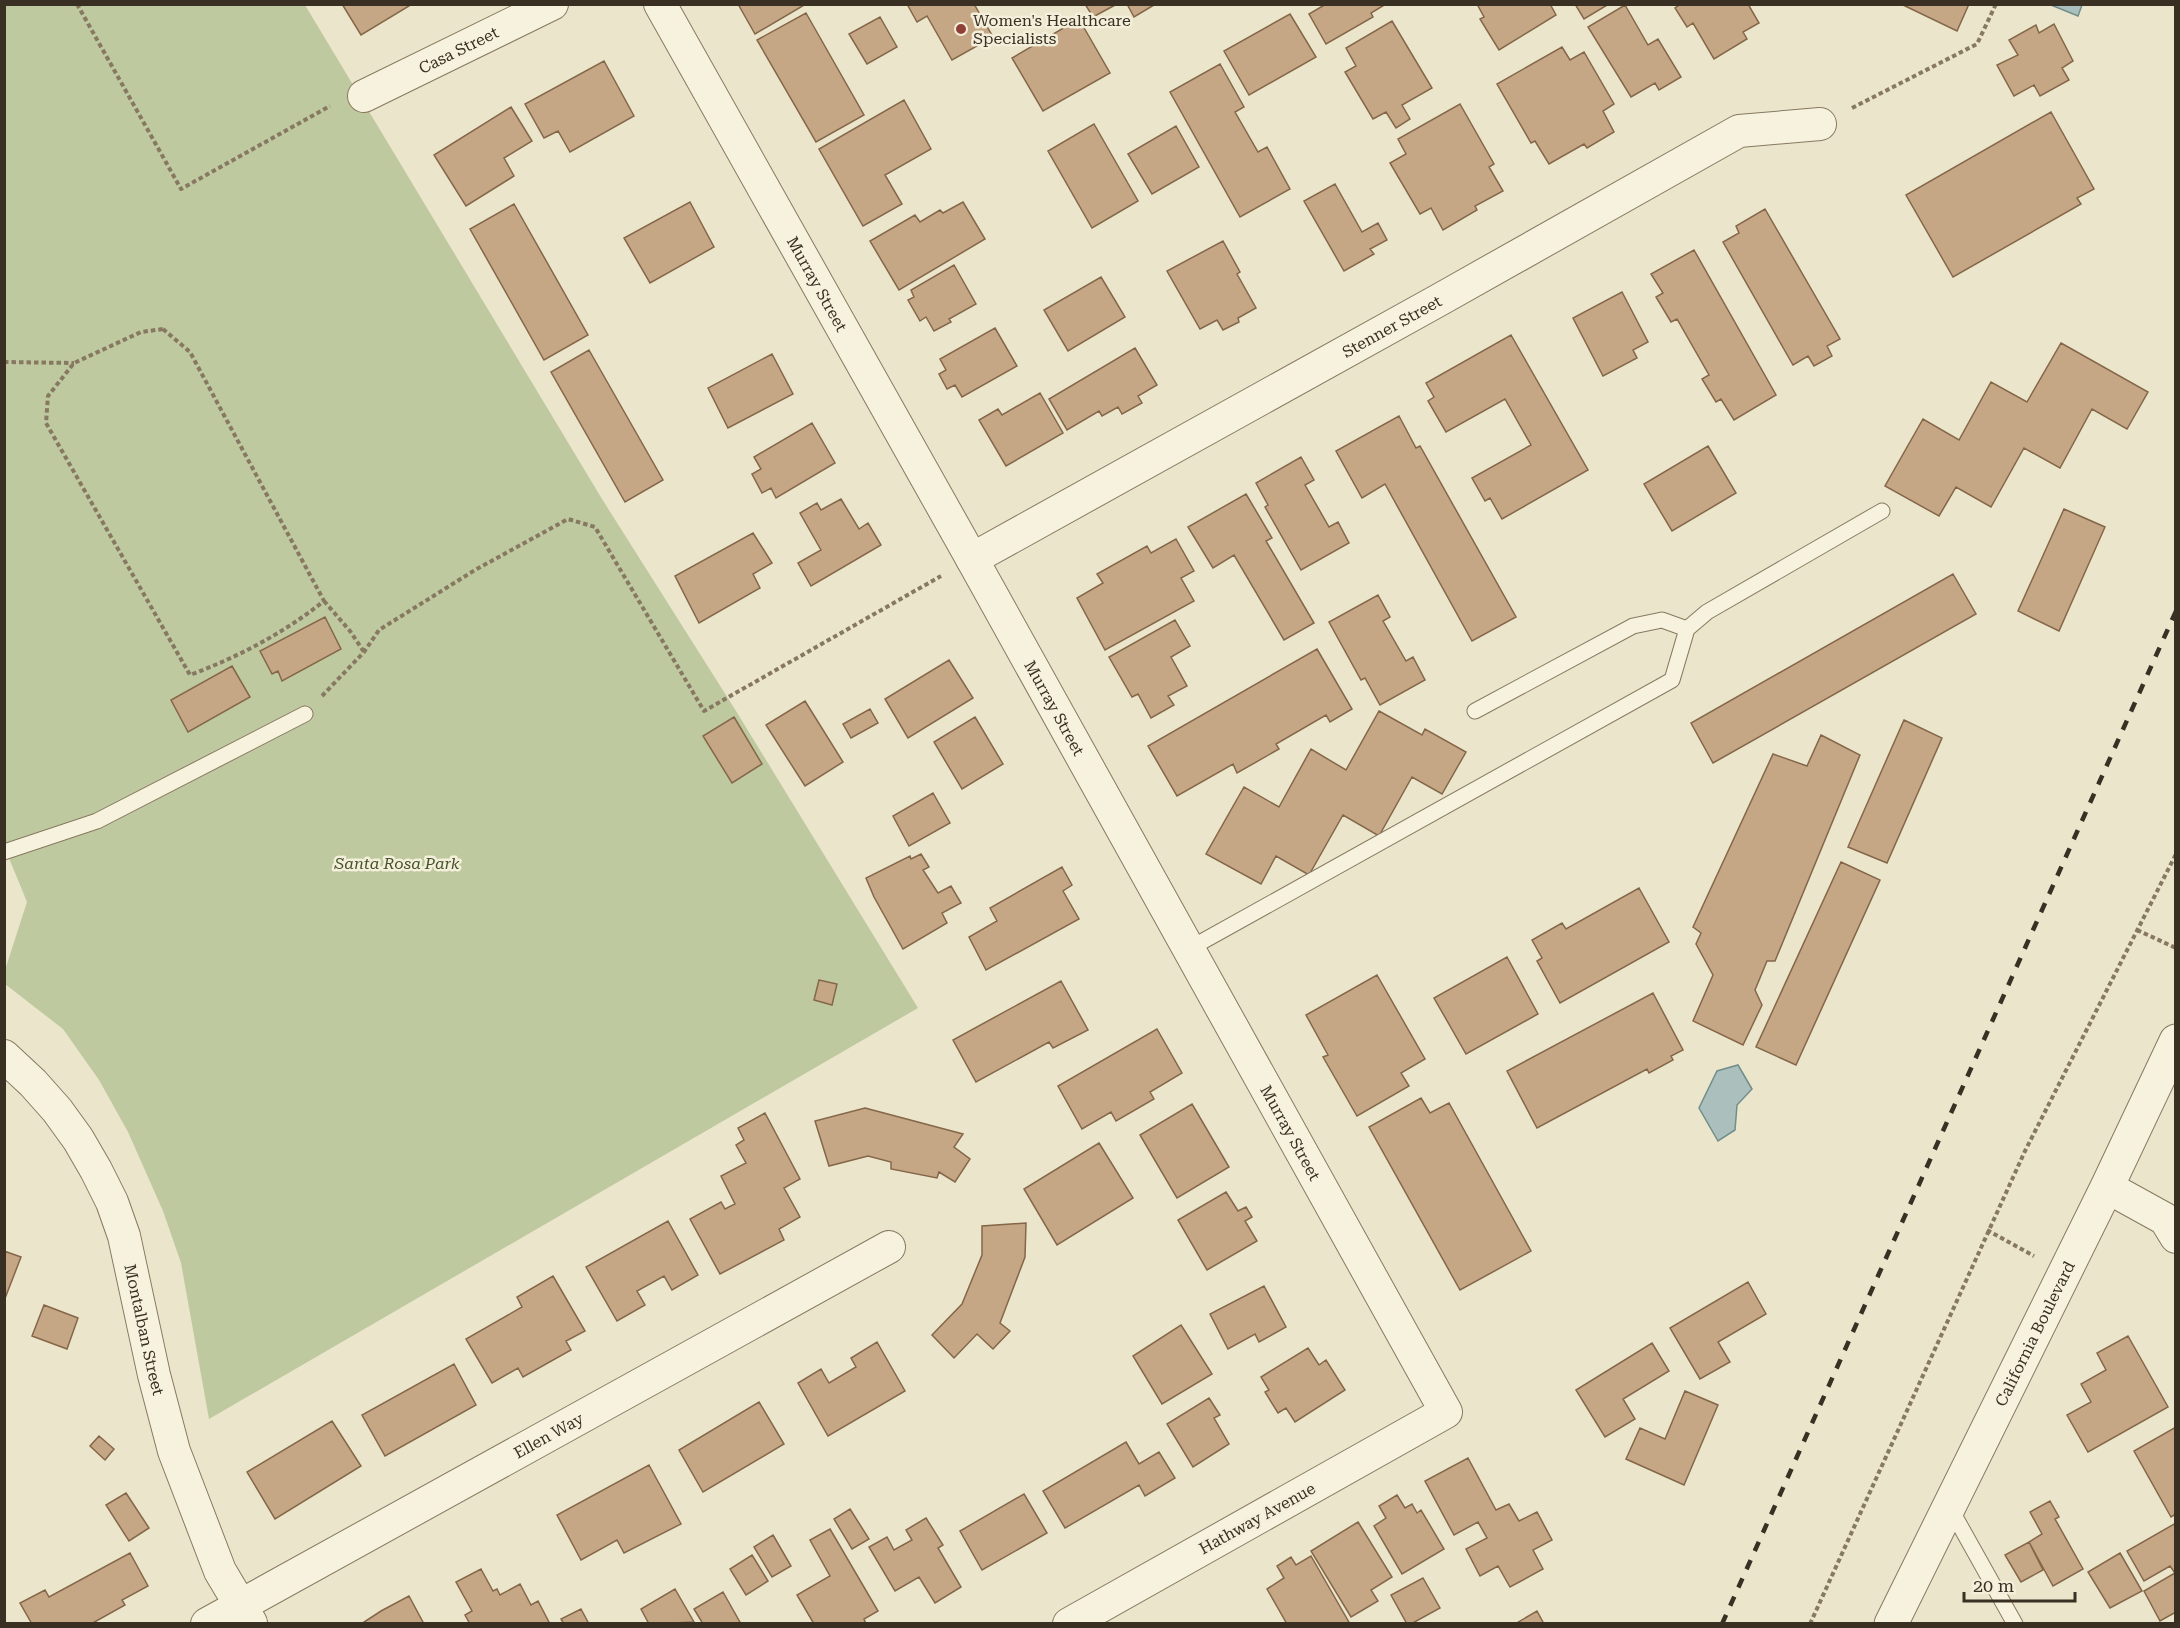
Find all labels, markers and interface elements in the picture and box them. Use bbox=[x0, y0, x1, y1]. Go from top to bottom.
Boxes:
place label: Women's Healthcare Specialists bbox=[973, 11, 1131, 48]
marker: Women's Healthcare Specialists bbox=[954, 22, 968, 36]
street label: Casa Street bbox=[416, 23, 502, 78]
street label: Murray Street bbox=[783, 233, 851, 335]
street label: Stenner Street bbox=[1339, 292, 1445, 362]
street label: Murray Street bbox=[1020, 657, 1088, 759]
park label: Santa Rosa Park bbox=[333, 854, 460, 873]
street label: Murray Street bbox=[1256, 1082, 1324, 1184]
street label: California Boulevard bbox=[1991, 1258, 2079, 1409]
street label: Montalban Street bbox=[120, 1262, 168, 1397]
street label: Ellen Way bbox=[510, 1409, 587, 1463]
street label: Hathway Avenue bbox=[1196, 1479, 1319, 1558]
scale bar bbox=[1964, 1565, 2075, 1603]
text: 20 m bbox=[1973, 1575, 2014, 1596]

